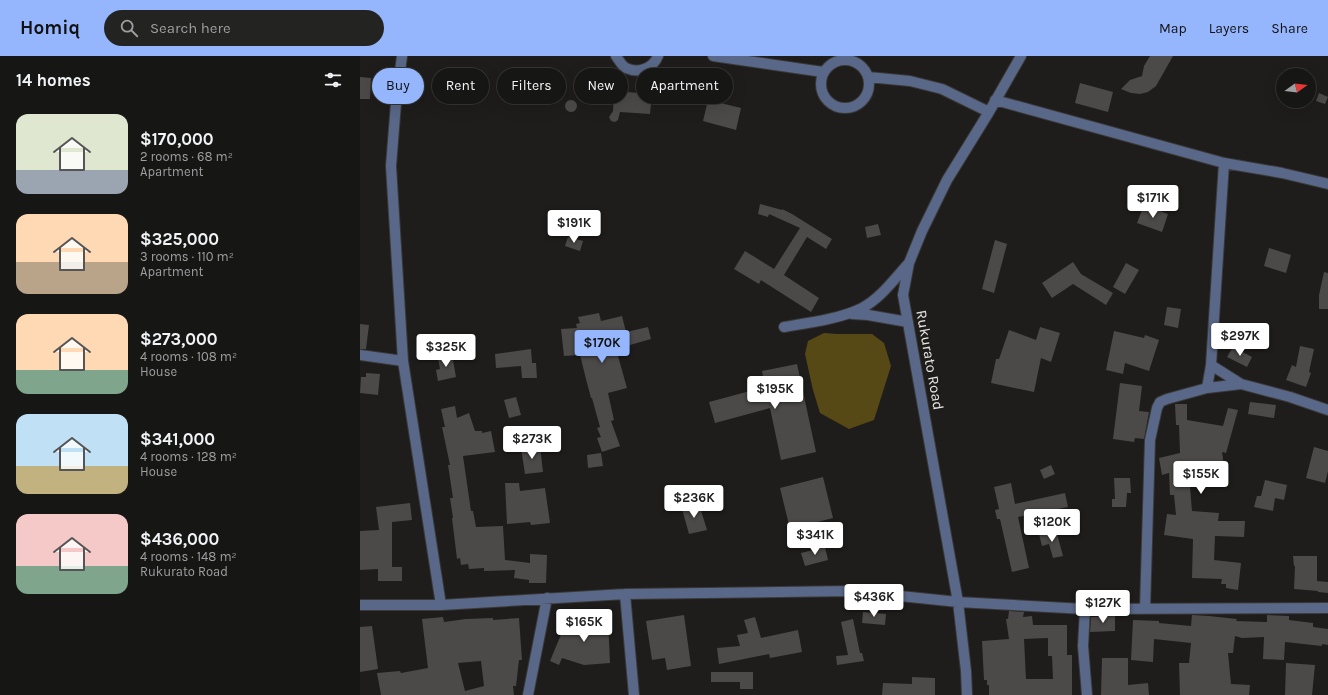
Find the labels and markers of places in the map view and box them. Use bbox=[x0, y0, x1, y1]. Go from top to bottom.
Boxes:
pin: $171K bbox=[1125, 185, 1181, 219]
pin: $191K bbox=[546, 210, 602, 244]
pin: $297K bbox=[1212, 323, 1268, 357]
pin: $170K bbox=[574, 330, 630, 364]
pin: $325K bbox=[418, 334, 474, 368]
pin: $195K bbox=[747, 376, 803, 410]
pin: $273K bbox=[504, 426, 560, 460]
pin: $155K bbox=[1173, 461, 1229, 495]
pin: $236K bbox=[666, 485, 722, 519]
pin: $120K bbox=[1024, 509, 1080, 543]
pin: $341K bbox=[787, 522, 843, 556]
pin: $436K bbox=[846, 584, 902, 618]
pin: $127K bbox=[1075, 590, 1131, 624]
pin: $165K bbox=[556, 609, 612, 643]

